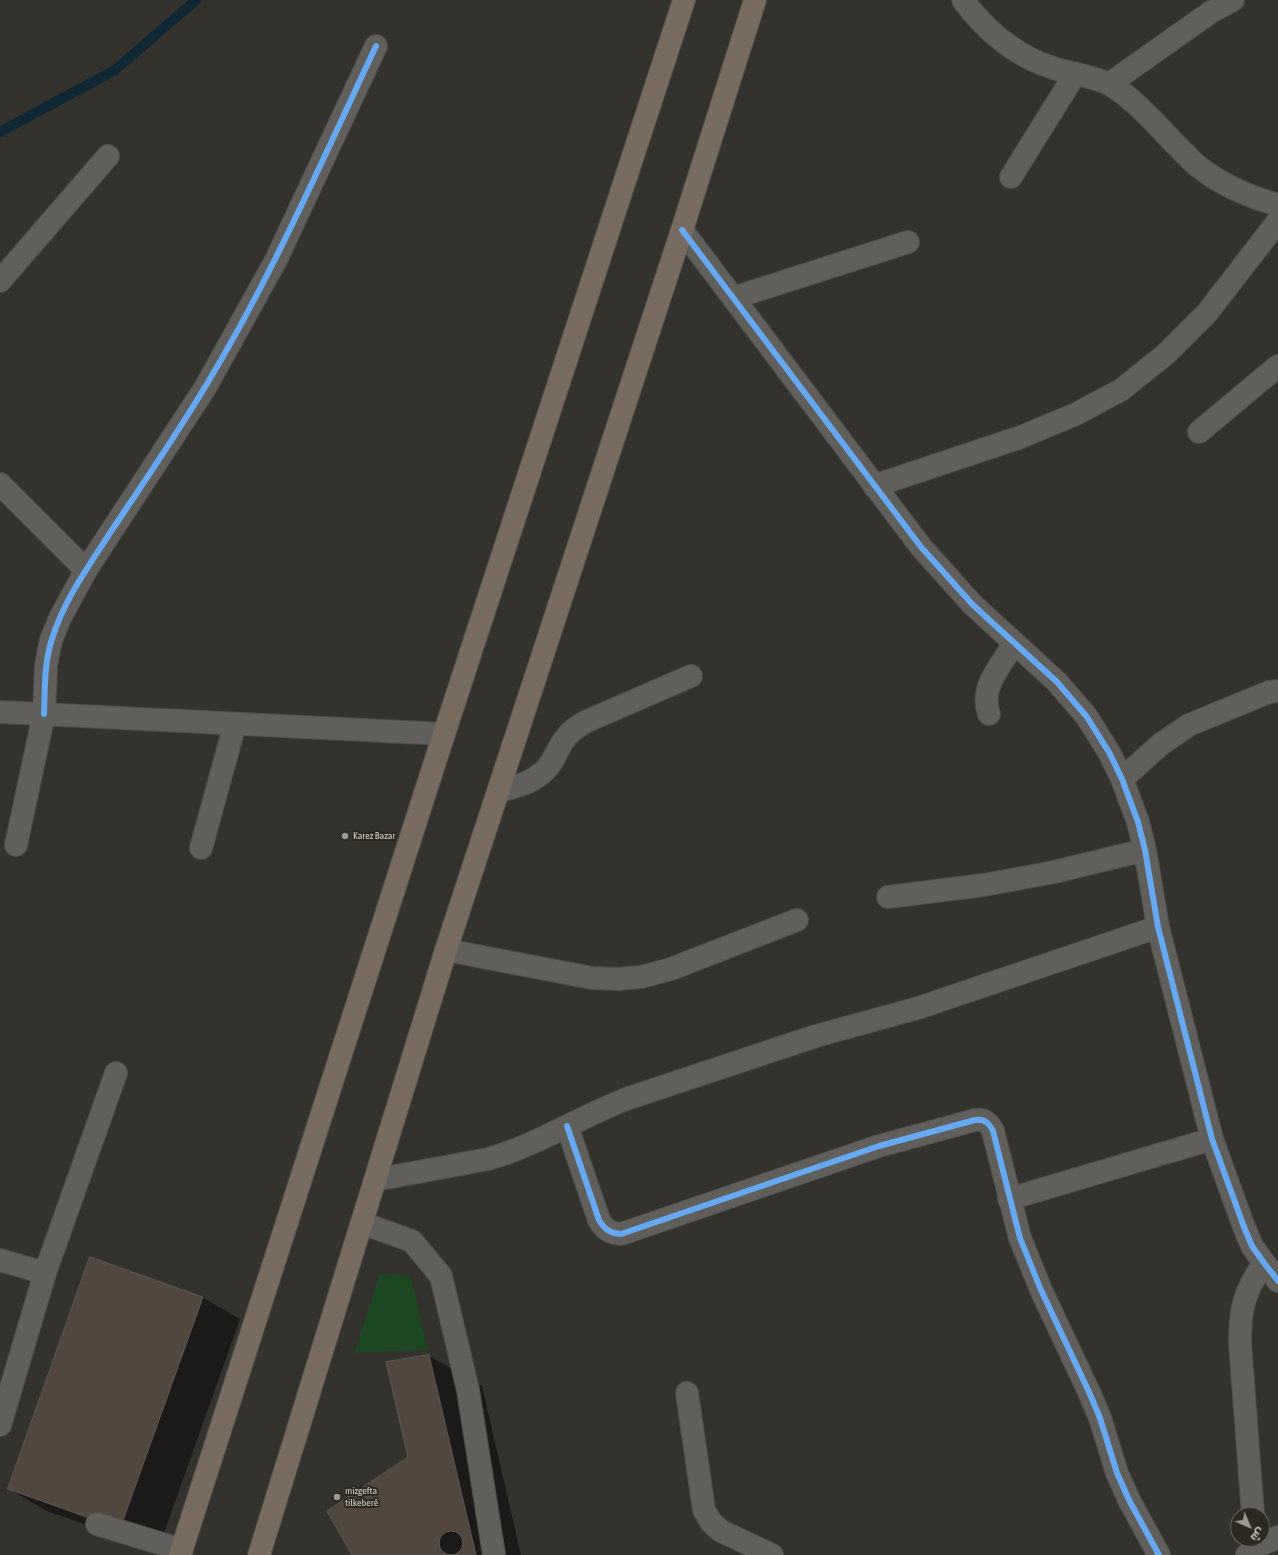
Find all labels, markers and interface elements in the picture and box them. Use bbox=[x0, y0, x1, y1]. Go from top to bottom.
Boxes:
place label: Karez Bazar bbox=[353, 830, 395, 842]
marker: Karez Bazar bbox=[340, 831, 350, 841]
place label: mizgefta tilkeberê bbox=[345, 1485, 378, 1508]
marker: mizgefta tilkeberê bbox=[332, 1492, 342, 1502]
north arrow bbox=[1230, 1507, 1270, 1547]
text: ش bbox=[1249, 1526, 1267, 1544]

